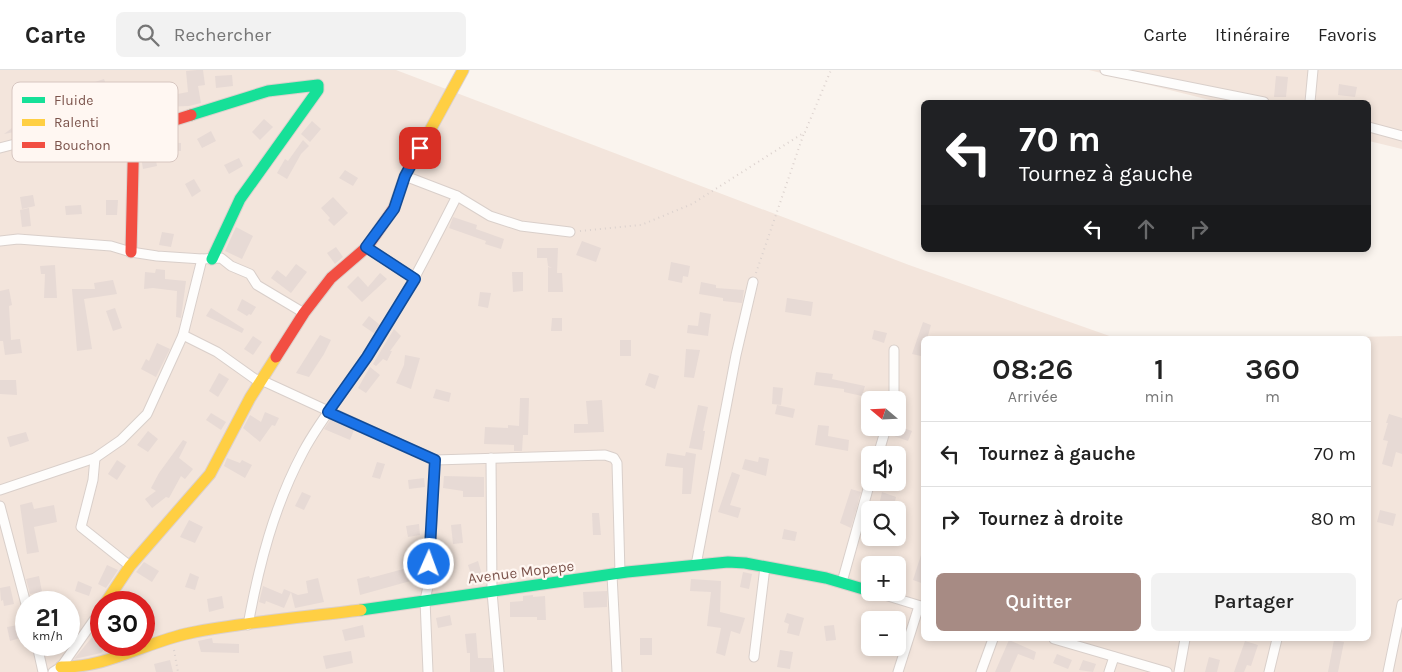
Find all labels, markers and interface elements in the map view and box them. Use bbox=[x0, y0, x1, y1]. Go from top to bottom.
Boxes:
search box bbox=[116, 12, 466, 57]
text: Carte bbox=[25, 21, 86, 49]
icon: search bbox=[134, 21, 162, 49]
text: Rechercher bbox=[174, 24, 271, 46]
text: Carte bbox=[1144, 24, 1187, 46]
text: Itinéraire bbox=[1215, 24, 1290, 46]
text: Favoris bbox=[1318, 24, 1377, 46]
legend bbox=[12, 82, 178, 162]
text: Fluide bbox=[54, 92, 93, 109]
text: Ralenti bbox=[54, 114, 99, 131]
text: 70 m bbox=[1019, 119, 1101, 160]
icon: left bbox=[936, 120, 1001, 185]
pin bbox=[399, 127, 441, 169]
icon: arrive bbox=[406, 134, 434, 162]
text: Bouchon bbox=[54, 137, 111, 154]
text: Tournez à gauche bbox=[1019, 161, 1193, 187]
icon: left bbox=[1079, 215, 1107, 243]
icon: ahead bbox=[1132, 215, 1160, 243]
icon: right bbox=[1185, 215, 1213, 243]
text: 08:26 bbox=[992, 351, 1073, 387]
text: 1 bbox=[1154, 351, 1164, 387]
text: 360 bbox=[1245, 351, 1300, 387]
text: Arrivée bbox=[1008, 387, 1058, 406]
text: min bbox=[1144, 387, 1174, 406]
text: m bbox=[1265, 387, 1280, 406]
north arrow bbox=[861, 391, 906, 436]
map controls bbox=[861, 391, 906, 656]
icon: left bbox=[936, 440, 964, 468]
text: Tournez à gauche bbox=[979, 443, 1136, 465]
text: 70 m bbox=[1314, 443, 1356, 465]
button: sound bbox=[861, 446, 906, 491]
button: search bbox=[861, 501, 906, 546]
icon: right bbox=[936, 505, 964, 533]
text: Tournez à droite bbox=[979, 508, 1123, 530]
text: 80 m bbox=[1311, 508, 1356, 530]
position arrow bbox=[402, 537, 454, 589]
button: + bbox=[861, 556, 906, 601]
street label: Avenue Mopepe bbox=[467, 557, 575, 587]
button: Quitter bbox=[936, 573, 1141, 631]
button: Partager bbox=[1151, 573, 1356, 631]
speed limit sign: 30 bbox=[90, 591, 155, 656]
text: 21 bbox=[35, 603, 60, 632]
button: − bbox=[861, 611, 906, 656]
text: km/h bbox=[32, 629, 63, 643]

